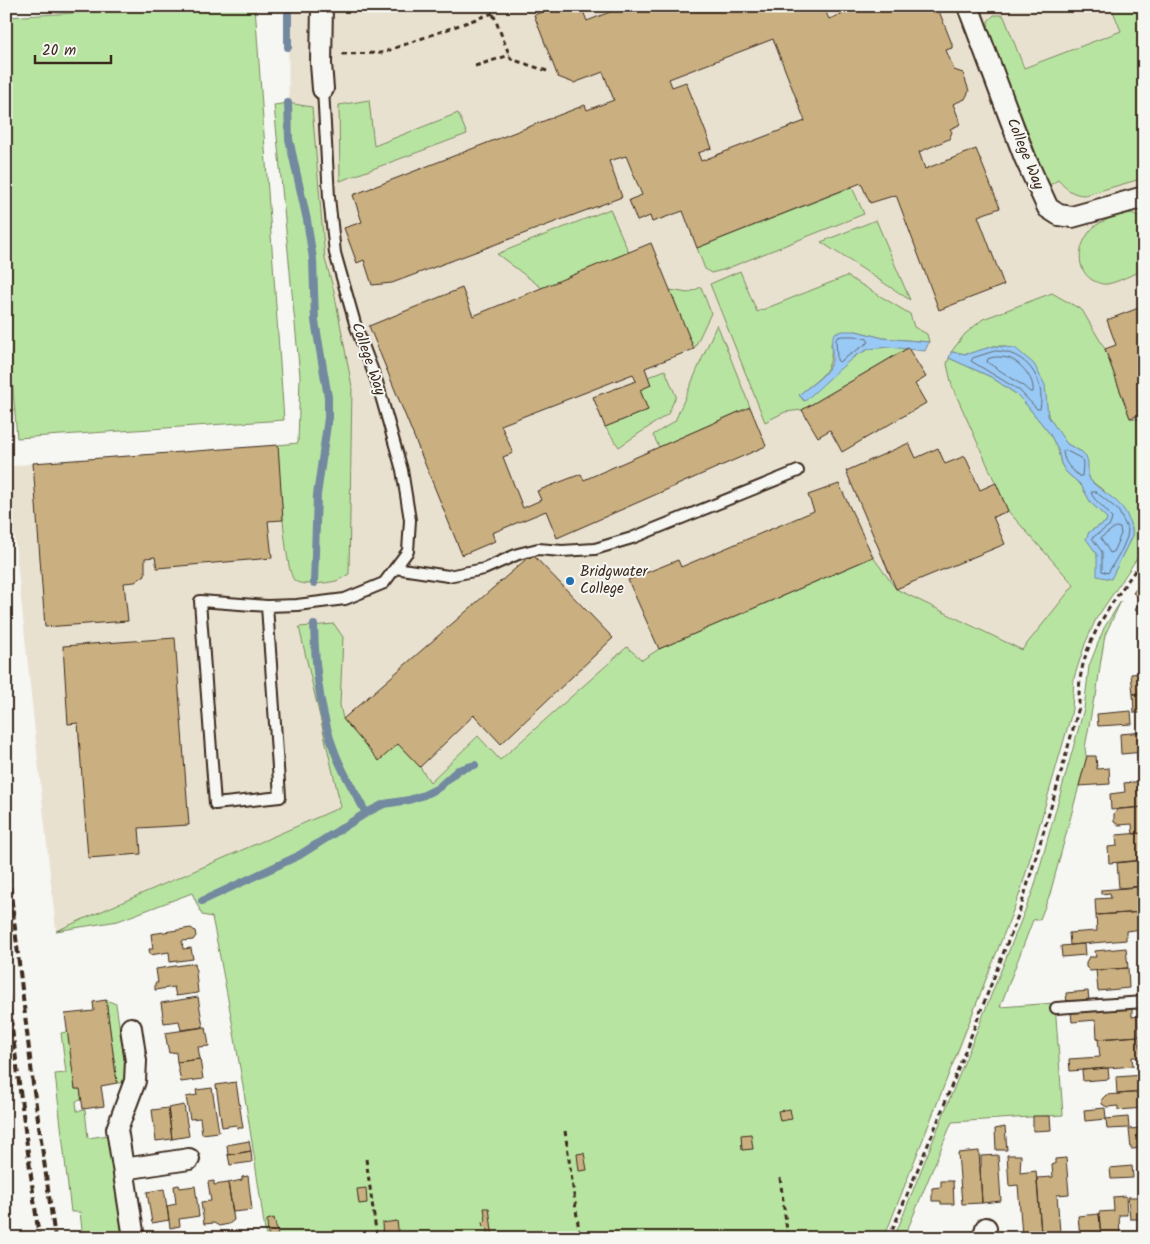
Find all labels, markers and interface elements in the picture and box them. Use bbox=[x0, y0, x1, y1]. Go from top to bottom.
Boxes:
scale bar bbox=[35, 32, 111, 64]
text: 20 m bbox=[42, 39, 76, 63]
street label: College Way bbox=[1000, 114, 1051, 194]
street label: College Way bbox=[344, 319, 392, 400]
place label: Bridgwater College bbox=[580, 560, 648, 601]
marker: Bridgwater College bbox=[564, 575, 576, 587]

